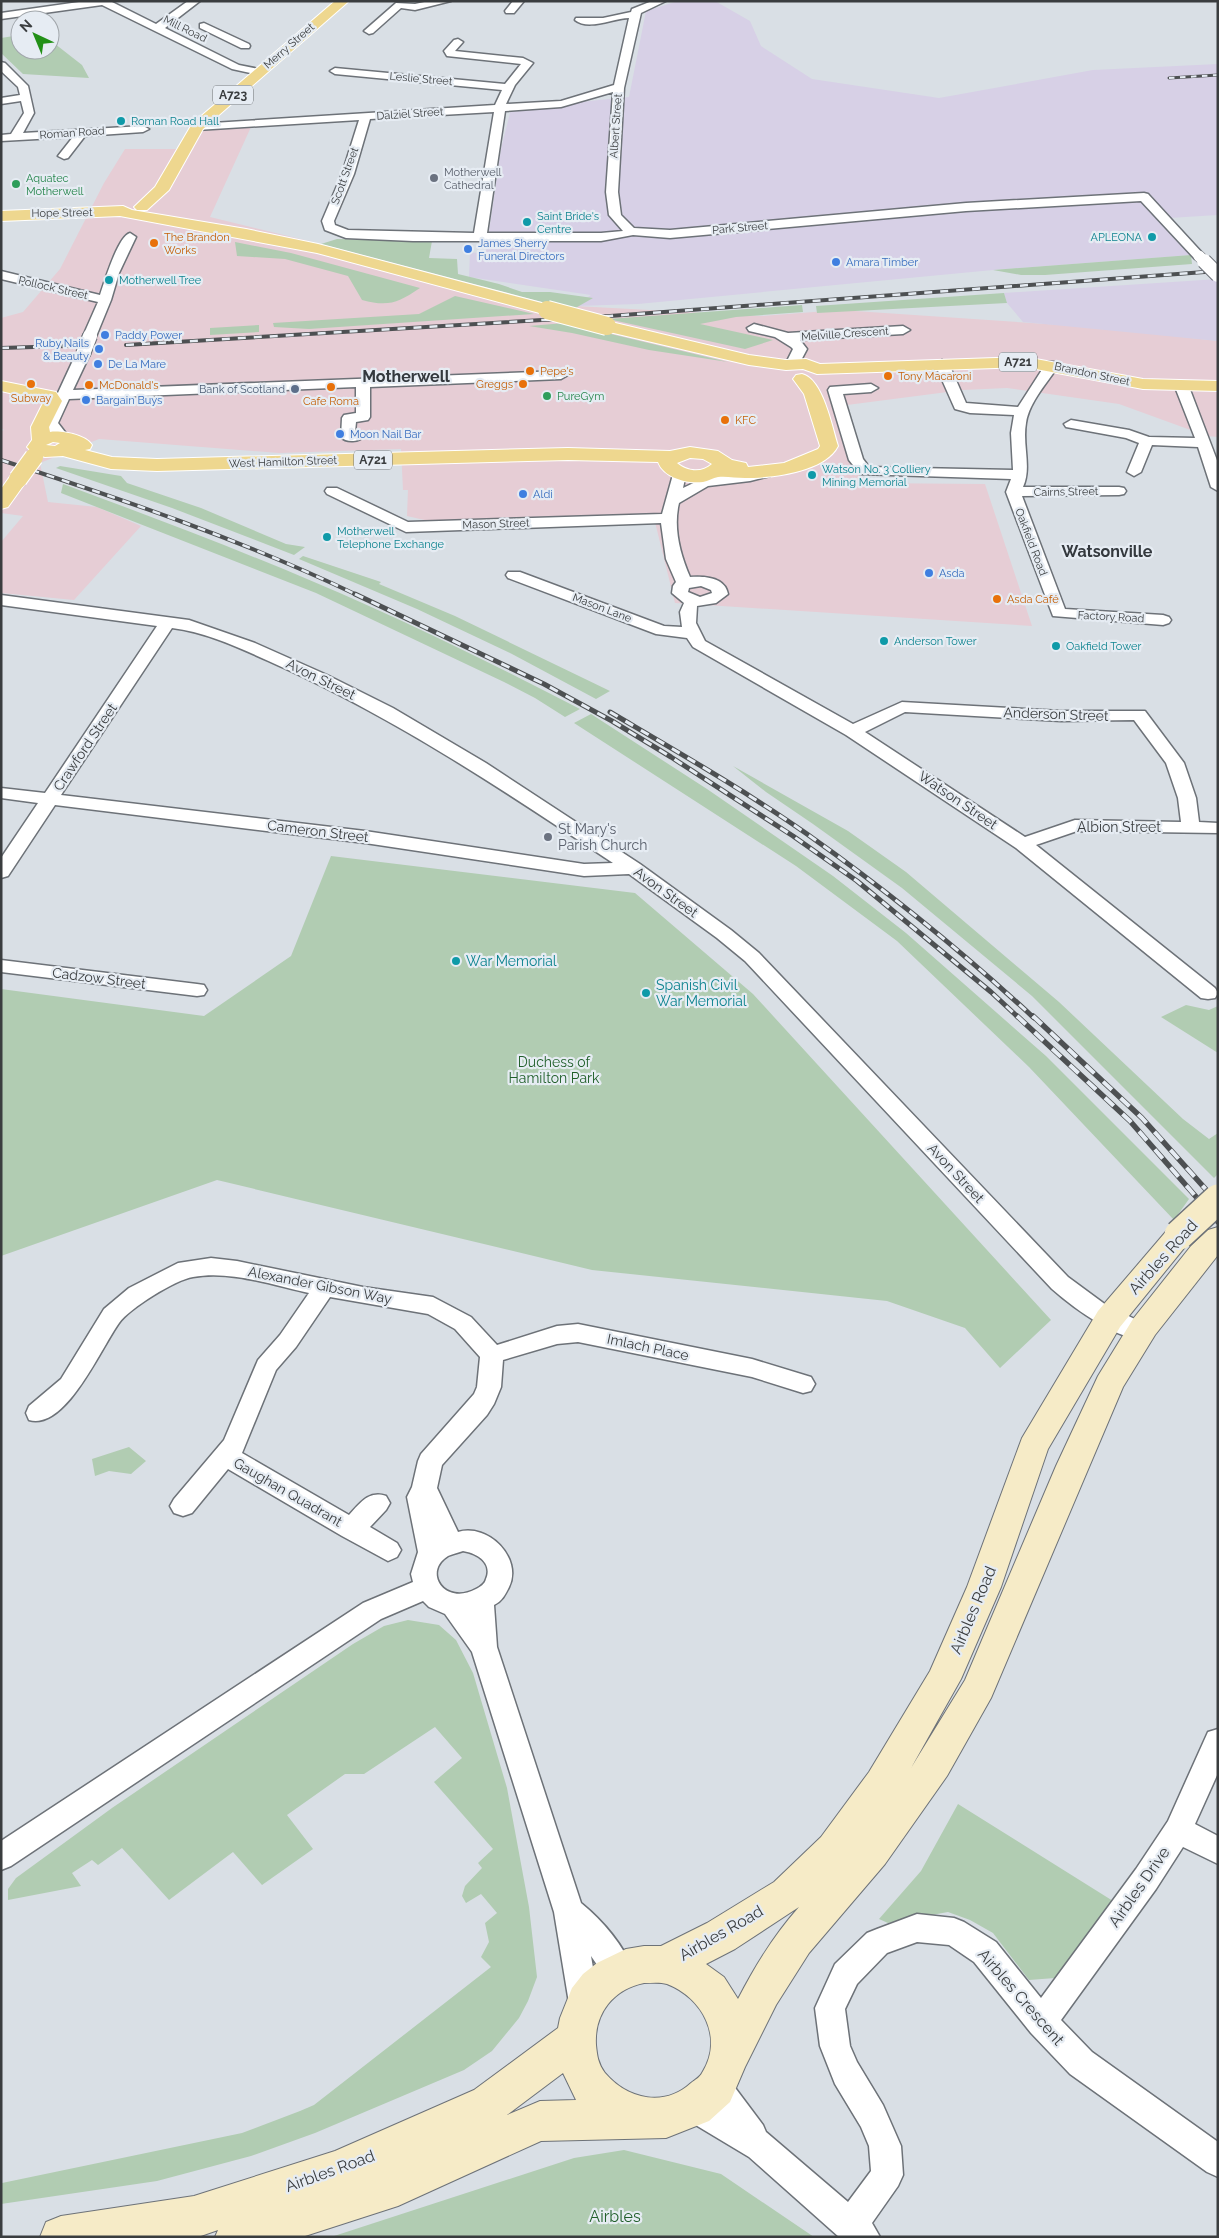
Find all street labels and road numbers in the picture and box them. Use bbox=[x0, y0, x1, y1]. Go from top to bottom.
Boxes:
street label: Mill Road bbox=[161, 13, 209, 45]
street label: Merry Street bbox=[261, 20, 317, 71]
street label: Leslie Street bbox=[389, 70, 453, 88]
road number: A723 bbox=[213, 86, 253, 104]
street label: Albert Street bbox=[607, 93, 625, 159]
street label: Dalziel Street bbox=[376, 105, 444, 123]
street label: Roman Road bbox=[39, 124, 105, 142]
street label: Scott Street bbox=[329, 145, 361, 206]
street label: Hope Street bbox=[31, 206, 93, 220]
street label: Park Street bbox=[712, 219, 769, 237]
street label: Pollock Street bbox=[17, 274, 89, 302]
street label: Melville Crescent bbox=[801, 324, 890, 344]
road number: A721 bbox=[999, 352, 1037, 372]
street label: Brandon Street bbox=[1053, 360, 1131, 388]
road number: A721 bbox=[354, 450, 392, 470]
street label: West Hamilton Street bbox=[229, 454, 338, 470]
street label: Cairns Street bbox=[1033, 485, 1099, 499]
street label: Oakfield Road bbox=[1012, 506, 1050, 578]
street label: Mason Street bbox=[462, 516, 530, 532]
street label: Mason Lane bbox=[571, 591, 634, 625]
street label: Factory Road bbox=[1077, 609, 1145, 625]
street label: Avon Street bbox=[284, 655, 359, 703]
street label: Crawford Street bbox=[50, 700, 120, 794]
street label: Anderson Street bbox=[1003, 704, 1109, 724]
street label: Watson Street bbox=[915, 768, 1001, 832]
street label: Cameron Street bbox=[266, 817, 370, 845]
street label: Albion Street bbox=[1077, 819, 1161, 835]
street label: Avon Street bbox=[631, 863, 701, 921]
street label: Cadzow Street bbox=[51, 964, 147, 992]
street label: Avon Street bbox=[925, 1140, 988, 1206]
street label: Airbles Road bbox=[1125, 1216, 1201, 1298]
street label: Alexander Gibson Way bbox=[247, 1263, 394, 1307]
street label: Imlach Place bbox=[606, 1331, 690, 1363]
street label: Gaughan Quadrant bbox=[231, 1454, 345, 1530]
street label: Airbles Road bbox=[946, 1563, 1000, 1657]
street label: Airbles Drive bbox=[1104, 1843, 1174, 1931]
street label: Airbles Road bbox=[676, 1901, 766, 1965]
street label: Airbles Crescent bbox=[974, 1945, 1068, 2050]
street label: Airbles Road bbox=[283, 2146, 377, 2196]

